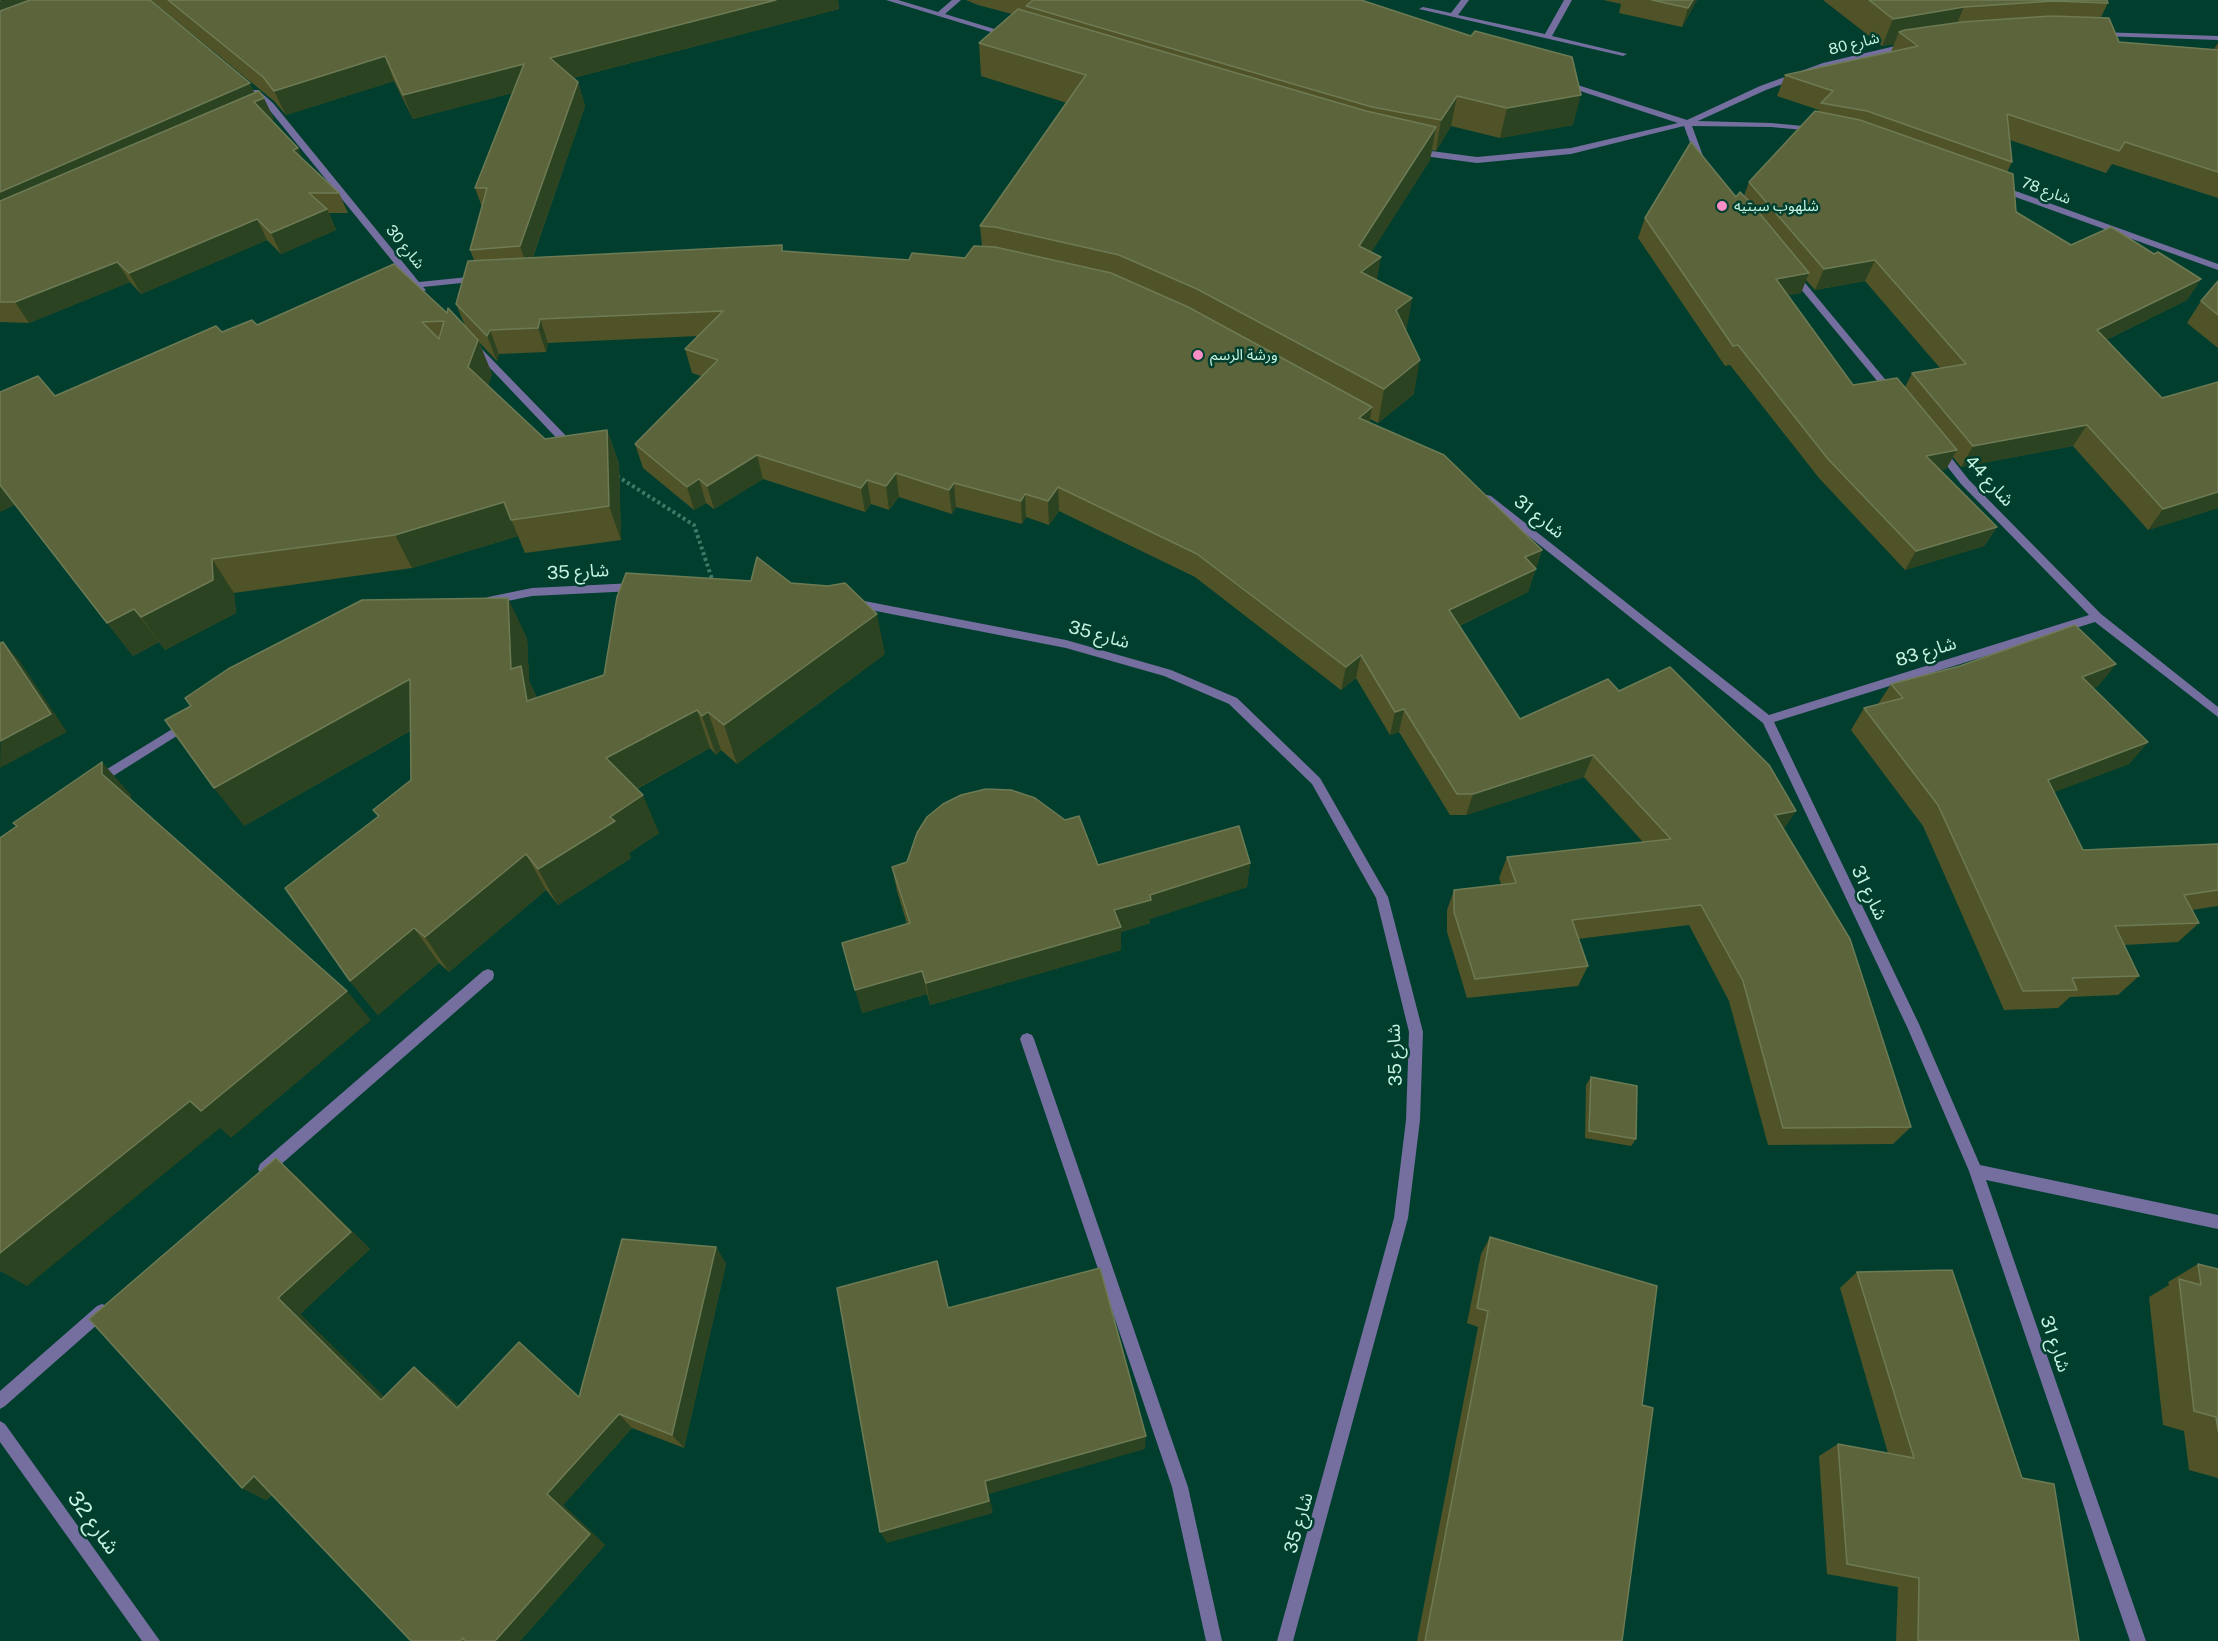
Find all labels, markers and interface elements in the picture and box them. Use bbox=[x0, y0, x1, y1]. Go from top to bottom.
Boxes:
street label: شارع 80 bbox=[1827, 29, 1881, 59]
street label: شارع 78 bbox=[2019, 174, 2073, 208]
place label: شلهوب سبتيه bbox=[1734, 197, 1819, 215]
marker: شلهوب سبتيه bbox=[1715, 199, 1729, 213]
street label: شارع 30 bbox=[382, 221, 428, 273]
place label: ورشة الرسم bbox=[1210, 346, 1278, 364]
marker: ورشة الرسم bbox=[1191, 348, 1205, 362]
street label: شارع 44 bbox=[1960, 451, 2018, 511]
street label: شارع 31 bbox=[1509, 491, 1569, 543]
street label: شارع 35 bbox=[546, 560, 610, 584]
street label: شارع 35 bbox=[1066, 617, 1132, 653]
street label: شارع 83 bbox=[1893, 633, 1959, 671]
street label: شارع 31 bbox=[1847, 862, 1891, 924]
street label: شارع 35 bbox=[1383, 1023, 1407, 1087]
street label: شارع 31 bbox=[2035, 1313, 2075, 1375]
street label: شارع 32 bbox=[62, 1487, 124, 1559]
street label: شارع 35 bbox=[1280, 1490, 1318, 1556]

